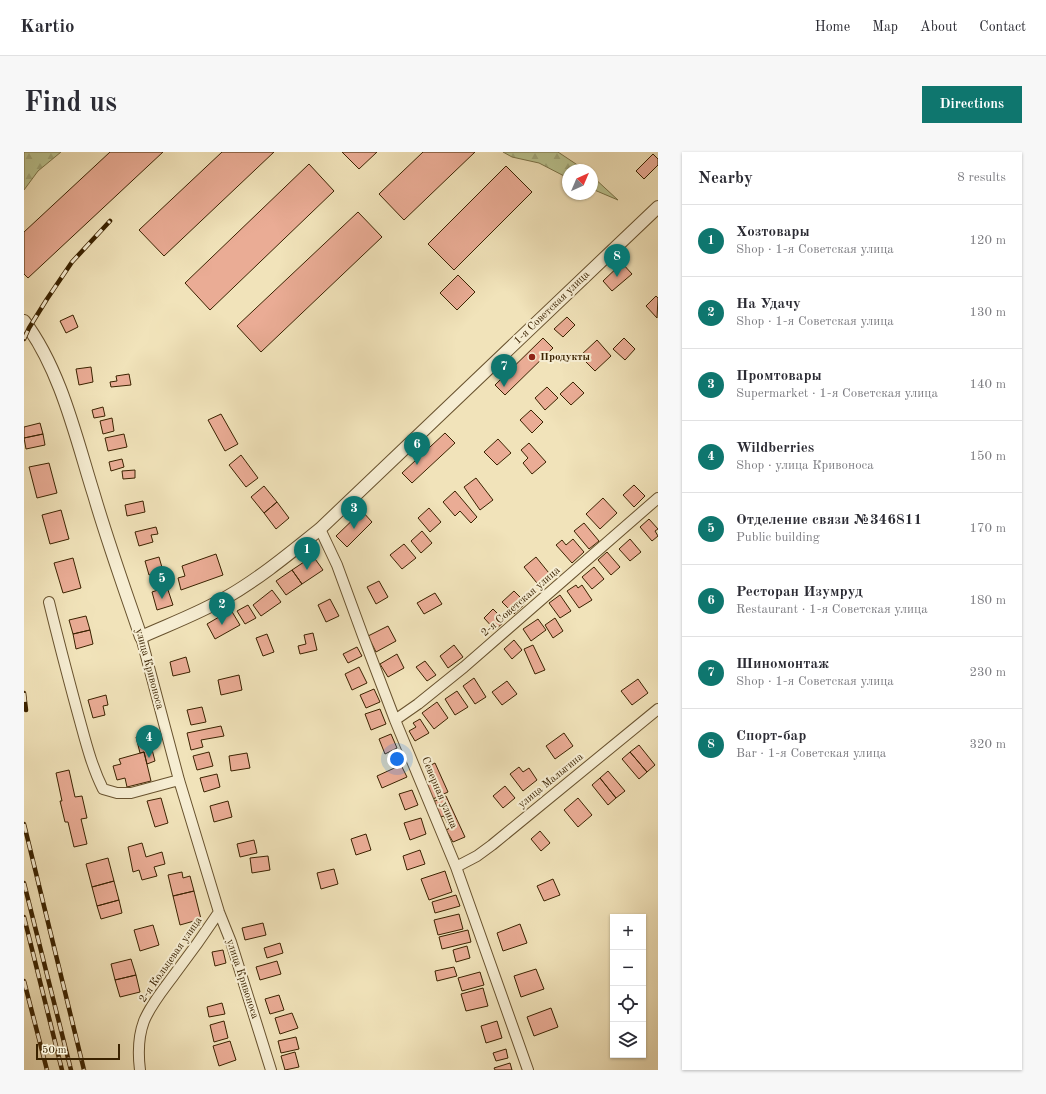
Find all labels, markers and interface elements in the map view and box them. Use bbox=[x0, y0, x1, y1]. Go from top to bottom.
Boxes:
text: Kartio bbox=[20, 18, 75, 37]
text: Home bbox=[815, 20, 850, 34]
text: Map bbox=[872, 20, 898, 34]
text: About bbox=[920, 20, 957, 34]
text: Contact bbox=[979, 20, 1026, 34]
button: Directions bbox=[922, 86, 1022, 123]
text: Find us bbox=[24, 90, 117, 118]
north arrow bbox=[562, 164, 598, 200]
text: Nearby bbox=[698, 170, 753, 187]
text: 8 results bbox=[957, 171, 1006, 184]
text: Хозтовары bbox=[736, 225, 810, 240]
text: 1 bbox=[707, 234, 715, 247]
text: 120 m bbox=[969, 234, 1006, 247]
text: Shop · 1-я Советская улица bbox=[736, 243, 894, 256]
pin: 8 bbox=[604, 244, 630, 277]
street label: 1-я Советская улица bbox=[512, 269, 592, 347]
text: На Удачу bbox=[736, 297, 801, 312]
text: 2 bbox=[707, 306, 715, 319]
text: 130 m bbox=[969, 306, 1006, 319]
text: Shop · 1-я Советская улица bbox=[736, 315, 894, 328]
marker: Продукты bbox=[527, 352, 537, 362]
place label: Продукты bbox=[540, 352, 591, 363]
pin: 7 bbox=[491, 354, 517, 387]
text: Промтовары bbox=[736, 369, 822, 384]
text: 3 bbox=[707, 378, 715, 391]
text: 140 m bbox=[969, 378, 1006, 391]
text: Supermarket · 1-я Советская улица bbox=[736, 387, 938, 400]
pin: 6 bbox=[404, 432, 430, 465]
text: Wildberries bbox=[736, 441, 814, 456]
text: 4 bbox=[707, 450, 715, 463]
text: 150 m bbox=[969, 450, 1006, 463]
text: Shop · улица Кривоноса bbox=[736, 459, 874, 472]
pin: 3 bbox=[341, 496, 367, 529]
text: Отделение связи №346811 bbox=[736, 513, 922, 528]
text: 5 bbox=[707, 522, 715, 535]
text: 170 m bbox=[969, 522, 1006, 535]
text: Public building bbox=[736, 531, 820, 544]
pin: 1 bbox=[294, 537, 320, 570]
street label: 2-я Советская улица bbox=[480, 565, 563, 639]
pin: 5 bbox=[149, 566, 175, 599]
text: Ресторан Изумруд bbox=[736, 585, 863, 600]
pin: 2 bbox=[209, 592, 235, 625]
text: 6 bbox=[707, 594, 715, 607]
text: 180 m bbox=[969, 594, 1006, 607]
text: Restaurant · 1-я Советская улица bbox=[736, 603, 928, 616]
street label: улица Кривоноса bbox=[133, 627, 165, 711]
text: Шиномонтаж bbox=[736, 657, 829, 672]
text: 7 bbox=[707, 666, 715, 679]
text: 230 m bbox=[969, 666, 1006, 679]
text: Shop · 1-я Советская улица bbox=[736, 675, 894, 688]
pin: 4 bbox=[136, 725, 162, 758]
text: Спорт-бар bbox=[736, 729, 806, 744]
text: 8 bbox=[707, 738, 715, 751]
text: 320 m bbox=[969, 738, 1006, 751]
text: Bar · 1-я Советская улица bbox=[736, 747, 886, 760]
your location bbox=[387, 749, 407, 769]
street label: улица Малыгина bbox=[516, 751, 586, 811]
street label: Северная улица bbox=[419, 755, 459, 831]
map controls bbox=[610, 914, 646, 1058]
button: + bbox=[610, 914, 646, 950]
street label: 2-я Кольцевая улица bbox=[137, 915, 205, 1005]
street label: улица Кривоноса bbox=[224, 938, 260, 1021]
button: − bbox=[610, 950, 646, 986]
button: locate bbox=[610, 986, 646, 1022]
button: layers bbox=[610, 1022, 646, 1058]
scale bar bbox=[36, 1042, 120, 1061]
text: 50 m bbox=[42, 1045, 67, 1056]

